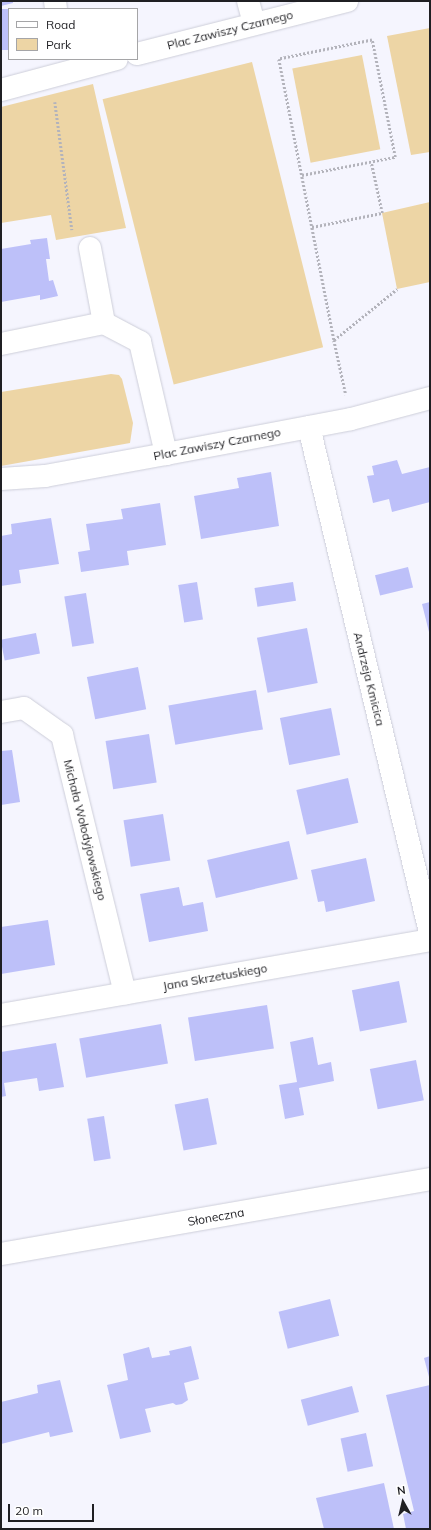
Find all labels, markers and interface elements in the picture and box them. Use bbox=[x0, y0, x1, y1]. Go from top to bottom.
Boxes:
street label: Plac Zawiszy Czarnego bbox=[166, 7, 294, 53]
legend bbox=[8, 8, 138, 60]
text: Road bbox=[46, 17, 75, 32]
text: Park bbox=[46, 37, 71, 52]
street label: Plac Zawiszy Czarnego bbox=[152, 425, 282, 463]
street label: Andrzeja Kmicica bbox=[350, 631, 388, 727]
street label: Michała Wołodyjowskiego bbox=[60, 758, 110, 902]
street label: Jana Skrzetuskiego bbox=[162, 961, 268, 993]
street label: Słoneczna bbox=[187, 1205, 245, 1229]
north arrow bbox=[383, 1482, 423, 1522]
text: N bbox=[396, 1483, 406, 1498]
scale bar bbox=[10, 1496, 96, 1522]
text: 20 m bbox=[15, 1503, 43, 1518]

